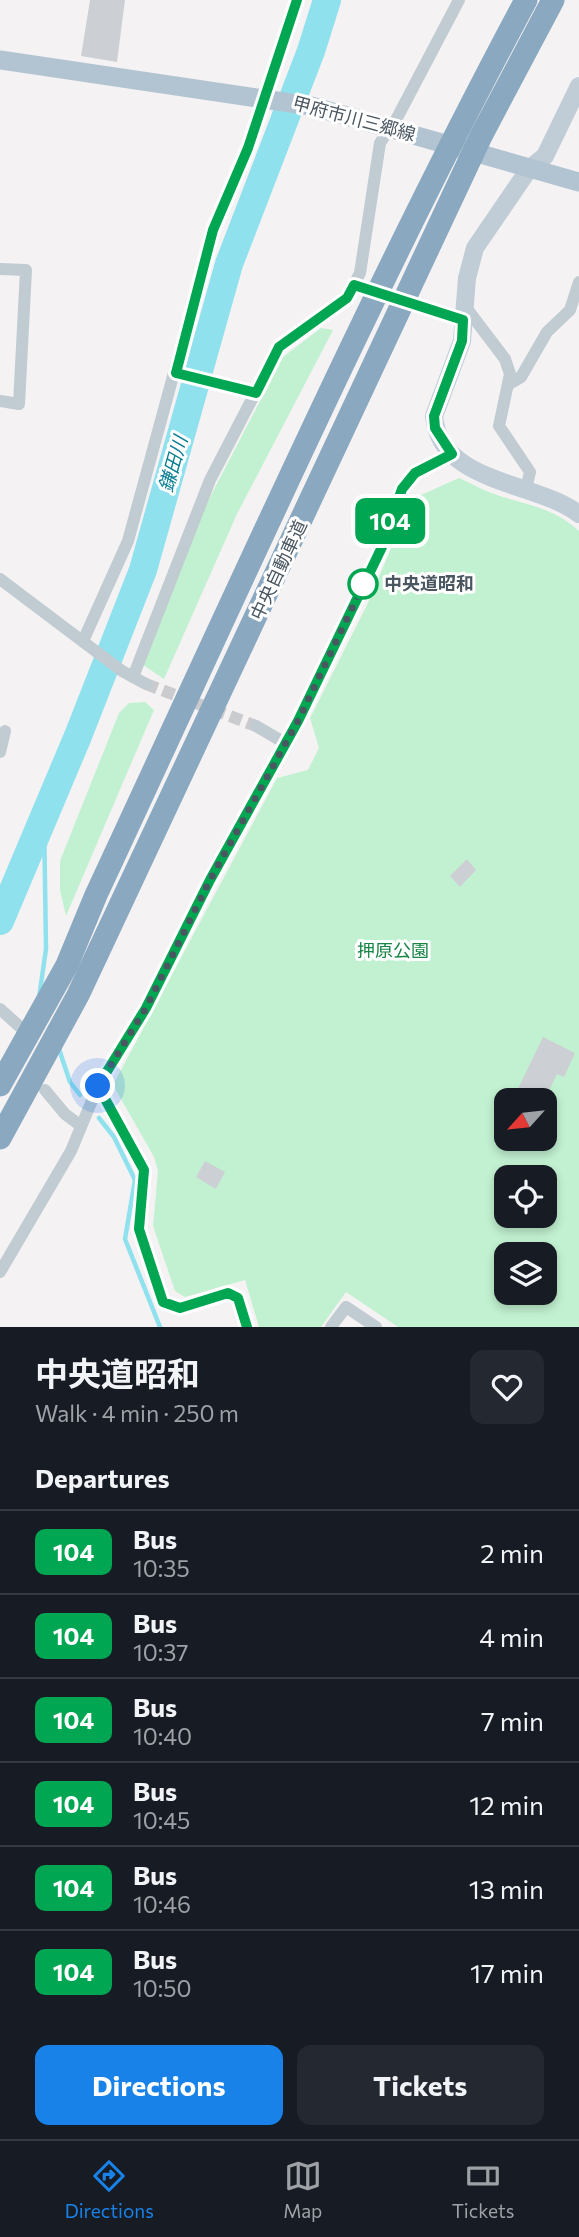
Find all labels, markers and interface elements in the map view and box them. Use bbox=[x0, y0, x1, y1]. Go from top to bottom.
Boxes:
street label: 甲府市川三郷線 bbox=[291, 91, 418, 145]
water label: 鎌田川 bbox=[154, 431, 192, 494]
line badge: 104 bbox=[350, 498, 430, 544]
text: 104 bbox=[369, 506, 411, 535]
street label: 中央自動車道 bbox=[245, 516, 311, 623]
marker: 中央道昭和 bbox=[348, 569, 378, 599]
place label: 中央道昭和 bbox=[384, 572, 474, 594]
park label: 押原公園 bbox=[357, 939, 429, 961]
your location bbox=[80, 1068, 115, 1103]
north arrow bbox=[494, 1088, 556, 1152]
map controls bbox=[494, 1088, 557, 1305]
button: locate bbox=[494, 1165, 557, 1228]
button: layers bbox=[494, 1242, 557, 1305]
button: heart bbox=[470, 1350, 544, 1424]
text: 中央道昭和 bbox=[35, 1352, 200, 1393]
text: Walk · 4 min · 250 m bbox=[35, 1399, 239, 1427]
text: Departures bbox=[35, 1462, 170, 1493]
text: Bus bbox=[133, 1523, 177, 1554]
text: 104 bbox=[53, 1537, 94, 1566]
text: 2 min bbox=[480, 1537, 544, 1568]
text: 10:35 bbox=[133, 1554, 190, 1582]
text: Bus bbox=[133, 1607, 177, 1638]
text: 104 bbox=[53, 1621, 94, 1650]
text: 4 min bbox=[479, 1621, 544, 1652]
text: 10:37 bbox=[133, 1638, 188, 1666]
text: Bus bbox=[133, 1691, 177, 1722]
text: 104 bbox=[53, 1705, 94, 1734]
text: 7 min bbox=[481, 1705, 544, 1736]
text: 10:40 bbox=[133, 1722, 192, 1750]
text: Bus bbox=[133, 1775, 177, 1806]
text: 104 bbox=[53, 1789, 94, 1818]
text: 12 min bbox=[469, 1789, 544, 1820]
text: 10:45 bbox=[133, 1806, 190, 1834]
text: Bus bbox=[133, 1859, 177, 1890]
text: 104 bbox=[53, 1873, 94, 1902]
text: 13 min bbox=[469, 1873, 544, 1904]
text: 10:46 bbox=[133, 1890, 191, 1918]
text: Bus bbox=[133, 1943, 177, 1974]
text: 104 bbox=[53, 1957, 94, 1986]
text: 17 min bbox=[470, 1957, 544, 1988]
text: 10:50 bbox=[133, 1974, 192, 2002]
button: Directions bbox=[35, 2045, 283, 2125]
button: Tickets bbox=[297, 2045, 544, 2125]
tab: Directions bbox=[65, 2157, 154, 2222]
tab: Map bbox=[283, 2157, 322, 2222]
tab: Tickets bbox=[452, 2157, 514, 2222]

